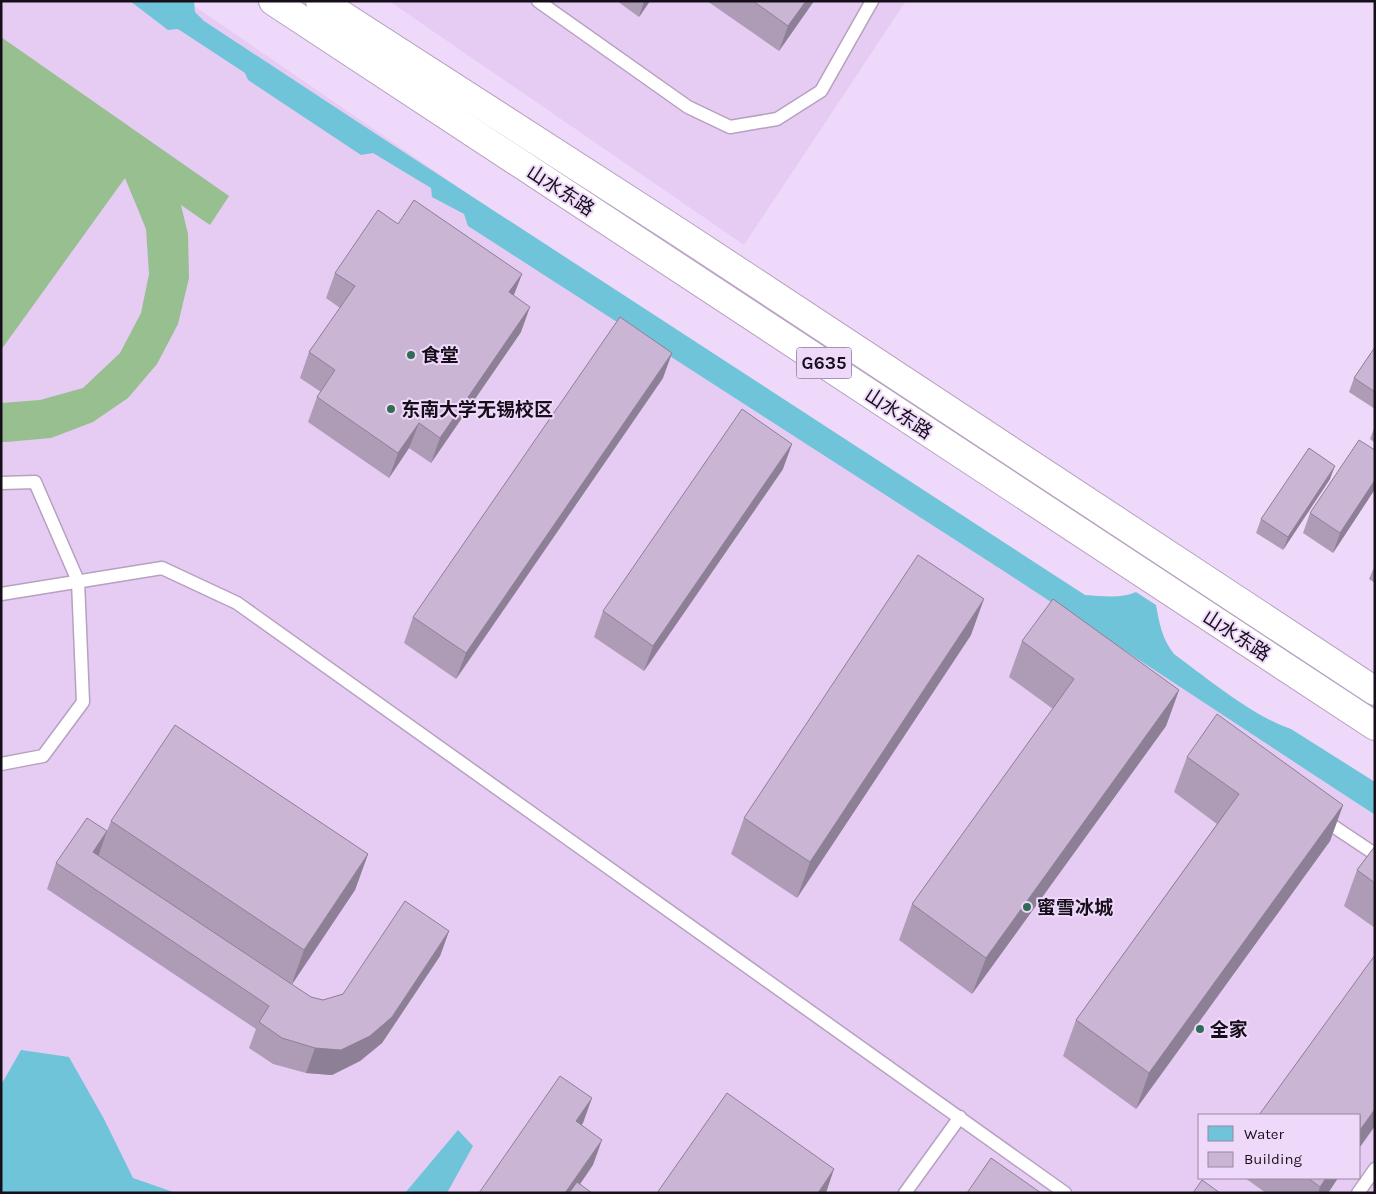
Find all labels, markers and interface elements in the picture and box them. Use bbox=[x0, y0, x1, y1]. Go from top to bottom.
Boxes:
street label: 山水东路 bbox=[523, 161, 598, 221]
place label: 食堂 bbox=[421, 345, 459, 367]
road number: G635 bbox=[796, 348, 852, 378]
marker: 食堂 bbox=[405, 349, 417, 361]
street label: 山水东路 bbox=[861, 384, 936, 444]
place label: 东南大学无锡校区 bbox=[401, 399, 553, 421]
marker: 东南大学无锡校区 bbox=[385, 403, 397, 415]
street label: 山水东路 bbox=[1199, 606, 1274, 666]
place label: 蜜雪冰城 bbox=[1037, 897, 1113, 919]
marker: 蜜雪冰城 bbox=[1021, 901, 1033, 913]
place label: 全家 bbox=[1210, 1019, 1248, 1041]
marker: 全家 bbox=[1194, 1023, 1206, 1035]
legend bbox=[1198, 1114, 1361, 1179]
text: Water bbox=[1244, 1125, 1285, 1143]
text: Building bbox=[1244, 1150, 1302, 1168]

